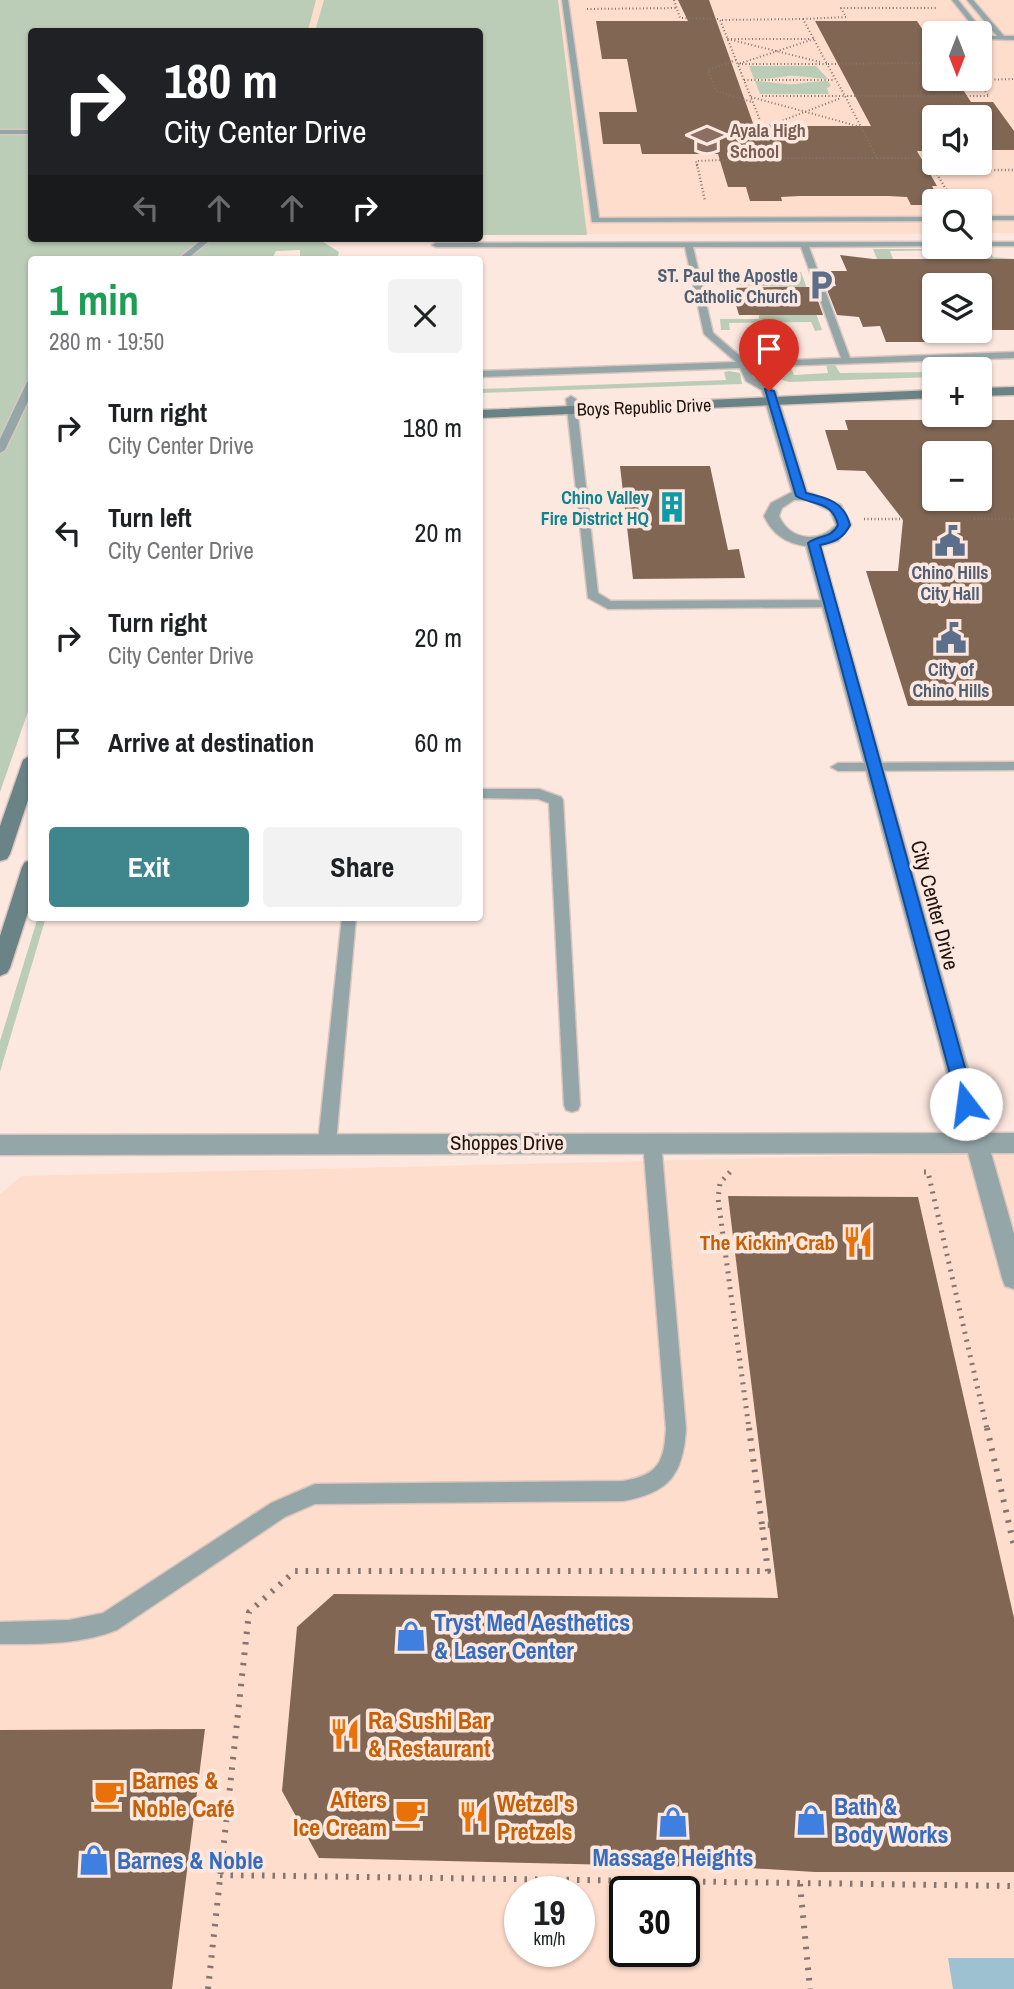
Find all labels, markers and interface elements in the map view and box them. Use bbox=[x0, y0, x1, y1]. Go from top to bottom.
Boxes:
north arrow bbox=[922, 21, 992, 91]
map controls bbox=[922, 21, 992, 511]
text: 180 m bbox=[164, 47, 278, 113]
icon: right bbox=[49, 56, 140, 147]
button: sound bbox=[922, 105, 992, 175]
text: City Center Drive bbox=[164, 110, 367, 153]
place label: Ayala High School bbox=[730, 118, 806, 164]
school or university icon: Ayala High School bbox=[690, 123, 724, 157]
icon: left bbox=[127, 189, 165, 227]
icon: ahead bbox=[200, 189, 238, 227]
icon: ahead bbox=[273, 189, 311, 227]
icon: right bbox=[346, 189, 384, 227]
button: search bbox=[922, 189, 992, 259]
place label: ST. Paul the Apostle Catholic Church bbox=[657, 263, 798, 309]
parking icon: ST. Paul the Apostle Catholic Church bbox=[804, 268, 838, 302]
text: 1 min bbox=[49, 272, 139, 328]
button: layers bbox=[922, 273, 992, 343]
button: close bbox=[388, 279, 462, 353]
pin bbox=[739, 319, 799, 391]
text: 280 m · 19:50 bbox=[49, 326, 164, 357]
icon: arrive bbox=[750, 330, 788, 368]
button: + bbox=[922, 357, 992, 427]
street label: Boys Republic Drive bbox=[576, 392, 712, 422]
text: Turn right bbox=[108, 395, 207, 430]
icon: right bbox=[49, 409, 87, 447]
text: 180 m bbox=[403, 410, 462, 445]
text: City Center Drive bbox=[108, 430, 254, 461]
button: − bbox=[922, 441, 992, 511]
place label: Chino Valley Fire District HQ bbox=[541, 485, 650, 531]
building icon: Chino Valley Fire District HQ bbox=[655, 490, 689, 524]
text: Turn left bbox=[108, 500, 192, 535]
icon: left bbox=[49, 514, 87, 552]
text: 20 m bbox=[415, 515, 462, 550]
public building icon: Chino Hills City Hall bbox=[933, 524, 967, 558]
text: City Center Drive bbox=[108, 535, 254, 566]
place label: Chino Hills City Hall bbox=[911, 560, 989, 606]
text: Turn right bbox=[108, 605, 207, 640]
icon: right bbox=[49, 619, 87, 657]
text: 20 m bbox=[415, 620, 462, 655]
public building icon: City of Chino Hills bbox=[934, 621, 968, 655]
text: City Center Drive bbox=[108, 640, 254, 671]
place label: City of Chino Hills bbox=[912, 657, 990, 703]
icon: arrive bbox=[49, 724, 87, 762]
text: Arrive at destination bbox=[108, 725, 314, 760]
text: 60 m bbox=[415, 725, 462, 760]
button: Exit bbox=[49, 827, 249, 907]
button: Share bbox=[263, 827, 462, 907]
street label: City Center Drive bbox=[904, 837, 966, 973]
position arrow bbox=[929, 1067, 1003, 1141]
street label: Shoppes Drive bbox=[450, 1128, 564, 1157]
restaurant icon: The Kickin' Crab bbox=[841, 1225, 875, 1259]
place label: The Kickin' Crab bbox=[700, 1228, 835, 1257]
place label: Tryst Med Aesthetics & Laser Center bbox=[434, 1606, 630, 1666]
shop icon: Tryst Med Aesthetics & Laser Center bbox=[394, 1619, 428, 1653]
place label: Ra Sushi Bar & Restaurant bbox=[368, 1704, 491, 1764]
restaurant icon: Ra Sushi Bar & Restaurant bbox=[328, 1717, 362, 1751]
place label: Barnes & Noble Café bbox=[132, 1764, 235, 1824]
cafe icon: Barnes & Noble Café bbox=[92, 1777, 126, 1811]
place label: Afters Ice Cream bbox=[293, 1783, 387, 1843]
place label: Wetzel's Pretzels bbox=[497, 1787, 575, 1847]
place label: Bath & Body Works bbox=[834, 1790, 949, 1850]
cafe icon: Afters Ice Cream bbox=[393, 1796, 427, 1830]
restaurant icon: Wetzel's Pretzels bbox=[457, 1800, 491, 1834]
shop icon: Bath & Body Works bbox=[794, 1803, 828, 1837]
shop icon: Massage Heights bbox=[656, 1805, 690, 1839]
place label: Massage Heights bbox=[593, 1841, 753, 1873]
shop icon: Barnes & Noble bbox=[77, 1843, 111, 1877]
place label: Barnes & Noble bbox=[117, 1844, 264, 1876]
speed limit sign: 30 bbox=[609, 1876, 700, 1967]
text: 19 bbox=[534, 1889, 565, 1936]
text: km/h bbox=[534, 1926, 566, 1951]

